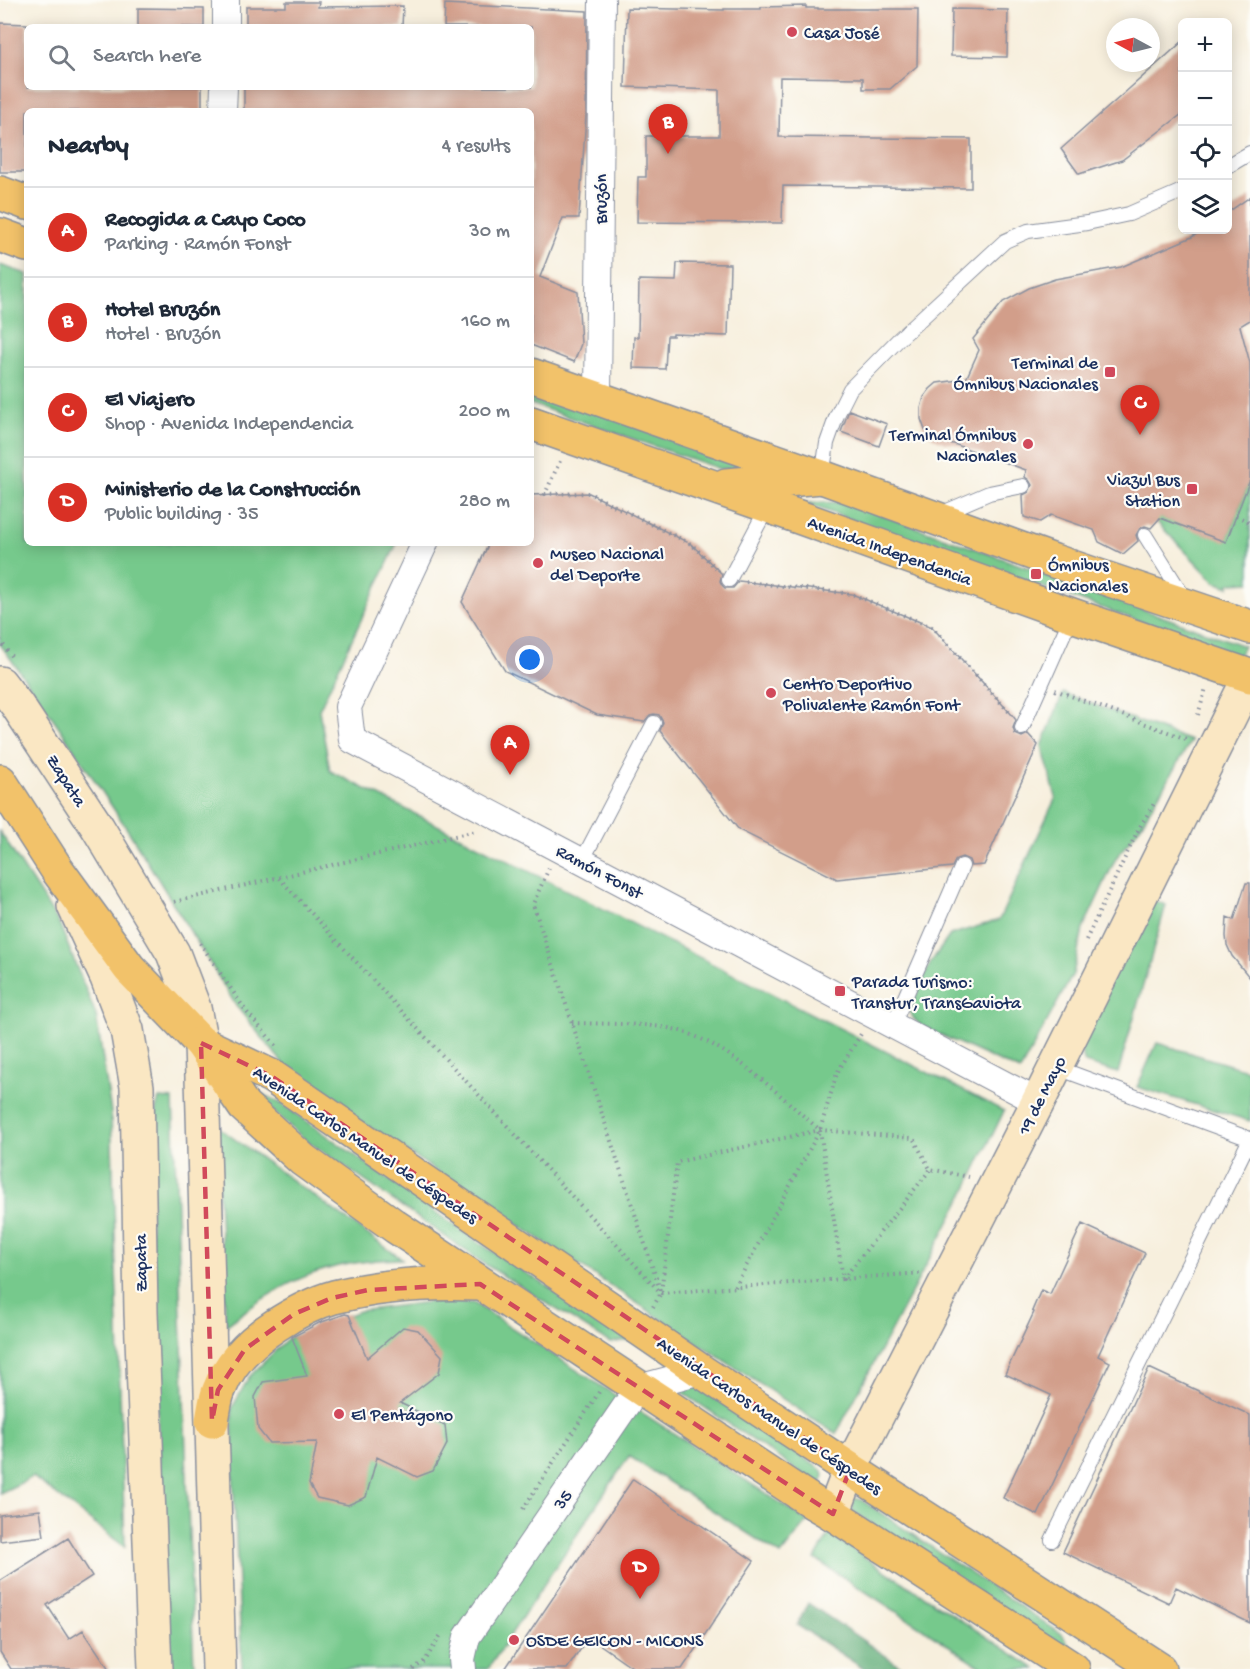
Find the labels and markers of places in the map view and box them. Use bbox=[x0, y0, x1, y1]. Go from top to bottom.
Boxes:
place label: Casa José bbox=[804, 24, 880, 45]
marker: Casa José bbox=[785, 25, 799, 39]
pin: B bbox=[648, 104, 688, 154]
place label: Terminal de Ómnibus Nacionales bbox=[954, 354, 1099, 396]
marker: Terminal de Ómnibus Nacionales bbox=[1103, 365, 1117, 379]
pin: C bbox=[1120, 386, 1160, 435]
place label: Terminal Ómnibus Nacionales bbox=[888, 426, 1017, 468]
marker: Terminal Ómnibus Nacionales bbox=[1021, 437, 1035, 451]
place label: Viazul Bus Station bbox=[1106, 471, 1181, 513]
marker: Viazul Bus Station bbox=[1185, 482, 1199, 496]
place label: Museo Nacional del Deporte bbox=[550, 545, 664, 587]
marker: Museo Nacional del Deporte bbox=[531, 556, 545, 570]
place label: Ómnibus Nacionales bbox=[1048, 556, 1129, 598]
marker: Ómnibus Nacionales bbox=[1029, 567, 1043, 581]
place label: Centro Deportivo Polivalente Ramón Font bbox=[782, 675, 961, 717]
marker: Centro Deportivo Polivalente Ramón Font bbox=[764, 686, 778, 700]
pin: A bbox=[490, 726, 530, 775]
place label: Parada Turismo: Transtur, TransGaviota bbox=[851, 973, 1022, 1015]
marker: Parada Turismo: Transtur, TransGaviota bbox=[833, 984, 847, 998]
place label: El Pentágono bbox=[351, 1406, 453, 1427]
marker: El Pentágono bbox=[332, 1407, 346, 1421]
pin: D bbox=[620, 1550, 660, 1599]
place label: OSDE GEICON - MICONS bbox=[526, 1632, 704, 1653]
marker: OSDE GEICON - MICONS bbox=[507, 1633, 521, 1647]

